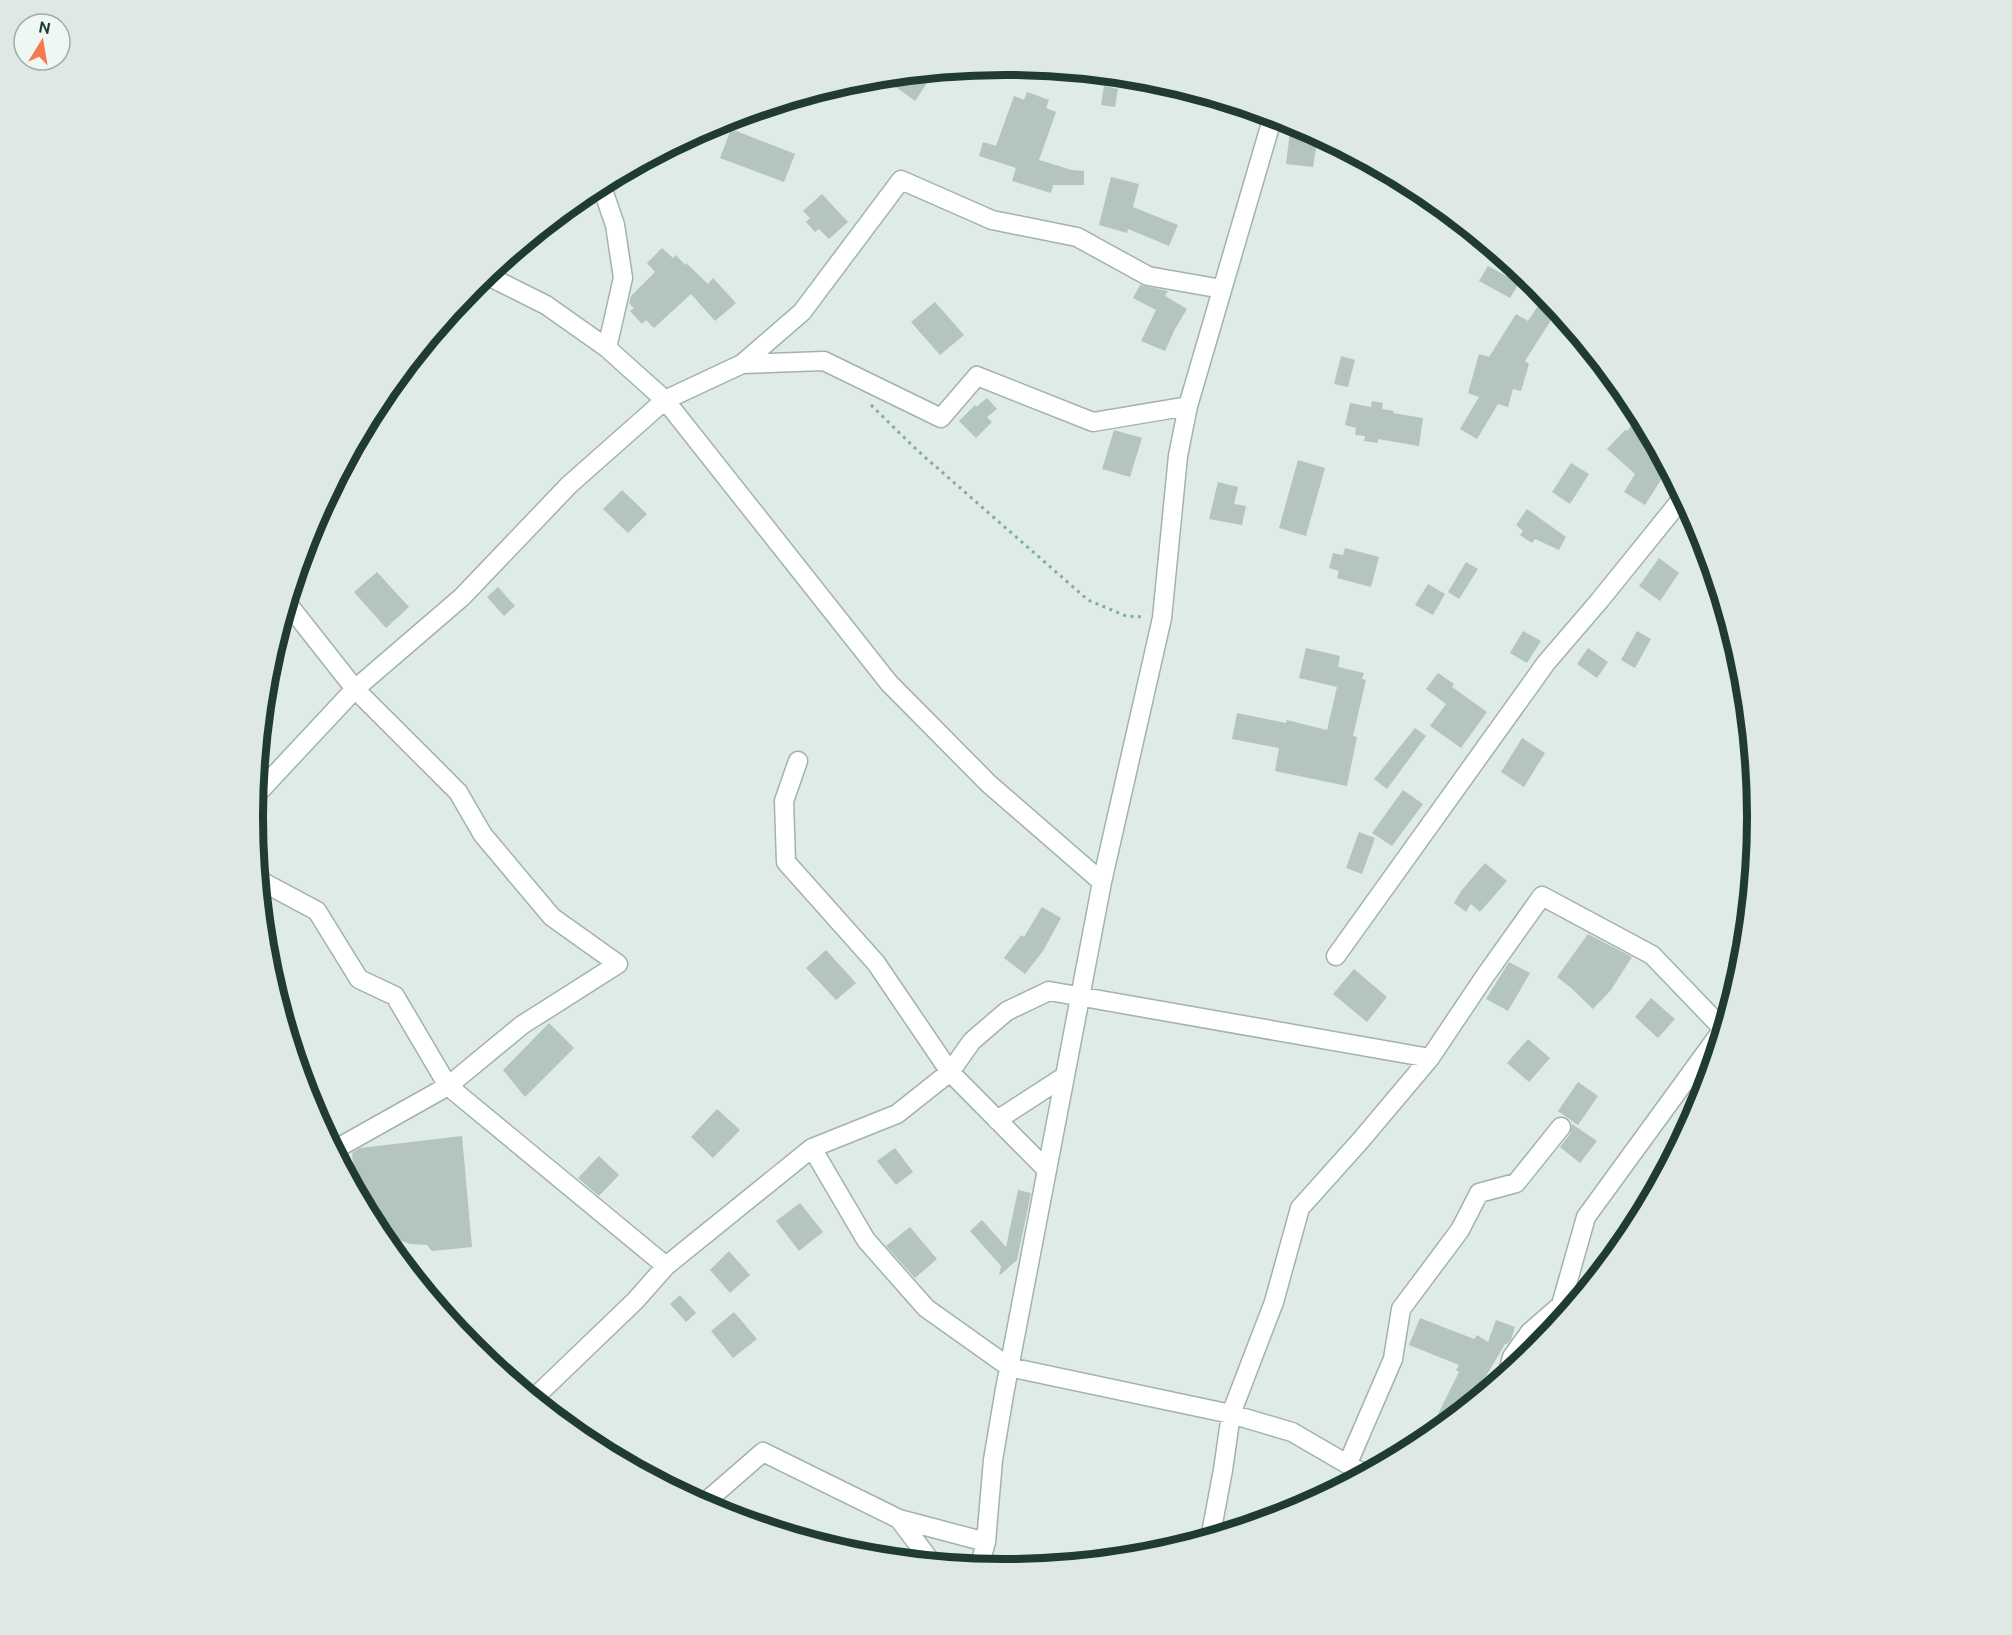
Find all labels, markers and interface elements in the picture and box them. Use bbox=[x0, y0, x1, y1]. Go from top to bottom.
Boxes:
north arrow bbox=[12, 12, 72, 72]
text: N bbox=[37, 17, 52, 37]

